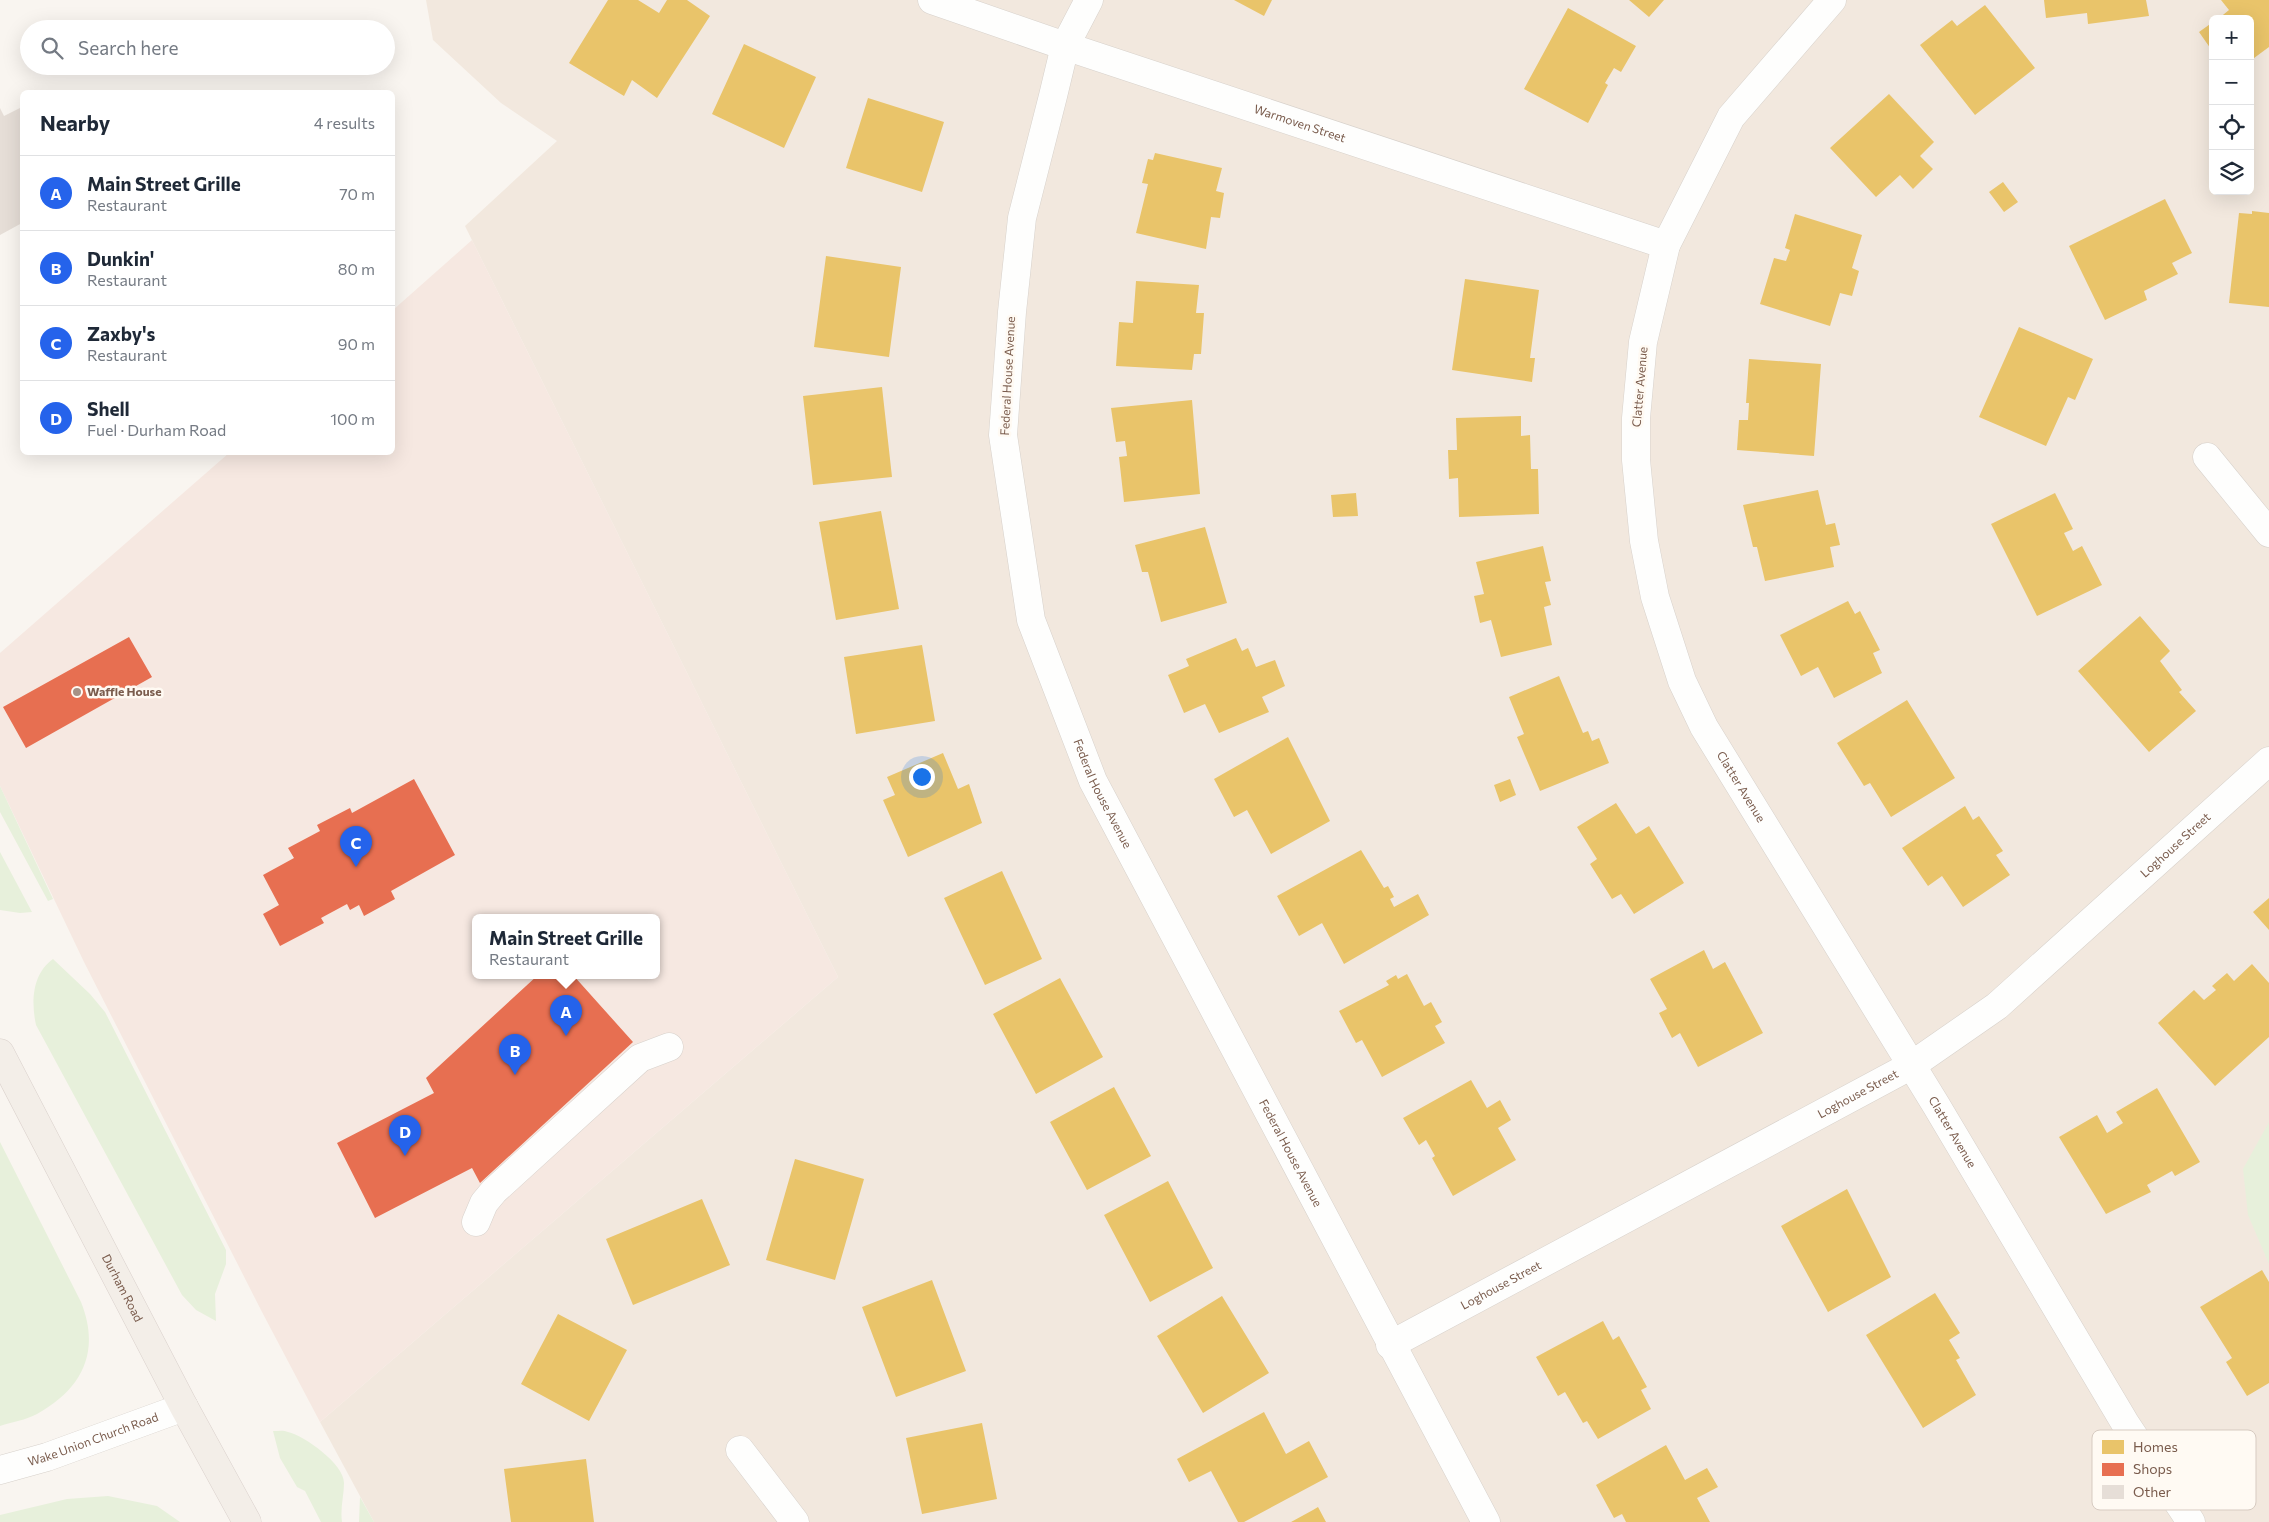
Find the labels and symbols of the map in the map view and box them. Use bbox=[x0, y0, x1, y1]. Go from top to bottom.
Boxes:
street label: Warmoven Street bbox=[1252, 101, 1348, 144]
street label: Federal House Avenue bbox=[997, 316, 1017, 436]
street label: Clatter Avenue bbox=[1629, 346, 1649, 428]
place label: Waffle House bbox=[87, 684, 162, 698]
marker: Waffle House bbox=[71, 686, 83, 698]
street label: Federal House Avenue bbox=[1071, 737, 1135, 850]
street label: Clatter Avenue bbox=[1714, 748, 1769, 824]
your location bbox=[909, 764, 935, 790]
street label: Loghouse Street bbox=[2137, 809, 2213, 880]
pin: C bbox=[340, 826, 372, 867]
pin: A bbox=[550, 995, 582, 1036]
pin: B bbox=[499, 1034, 531, 1075]
street label: Loghouse Street bbox=[1815, 1066, 1900, 1120]
street label: Clatter Avenue bbox=[1926, 1093, 1980, 1170]
street label: Federal House Avenue bbox=[1257, 1097, 1326, 1209]
pin: D bbox=[389, 1115, 421, 1156]
street label: Durham Road bbox=[100, 1251, 146, 1324]
street label: Loghouse Street bbox=[1458, 1257, 1543, 1312]
street label: Wake Union Church Road bbox=[26, 1409, 160, 1468]
legend bbox=[2092, 1430, 2256, 1510]
text: Homes bbox=[2133, 1438, 2178, 1455]
text: Shops bbox=[2133, 1460, 2172, 1477]
text: Other bbox=[2133, 1483, 2172, 1500]

